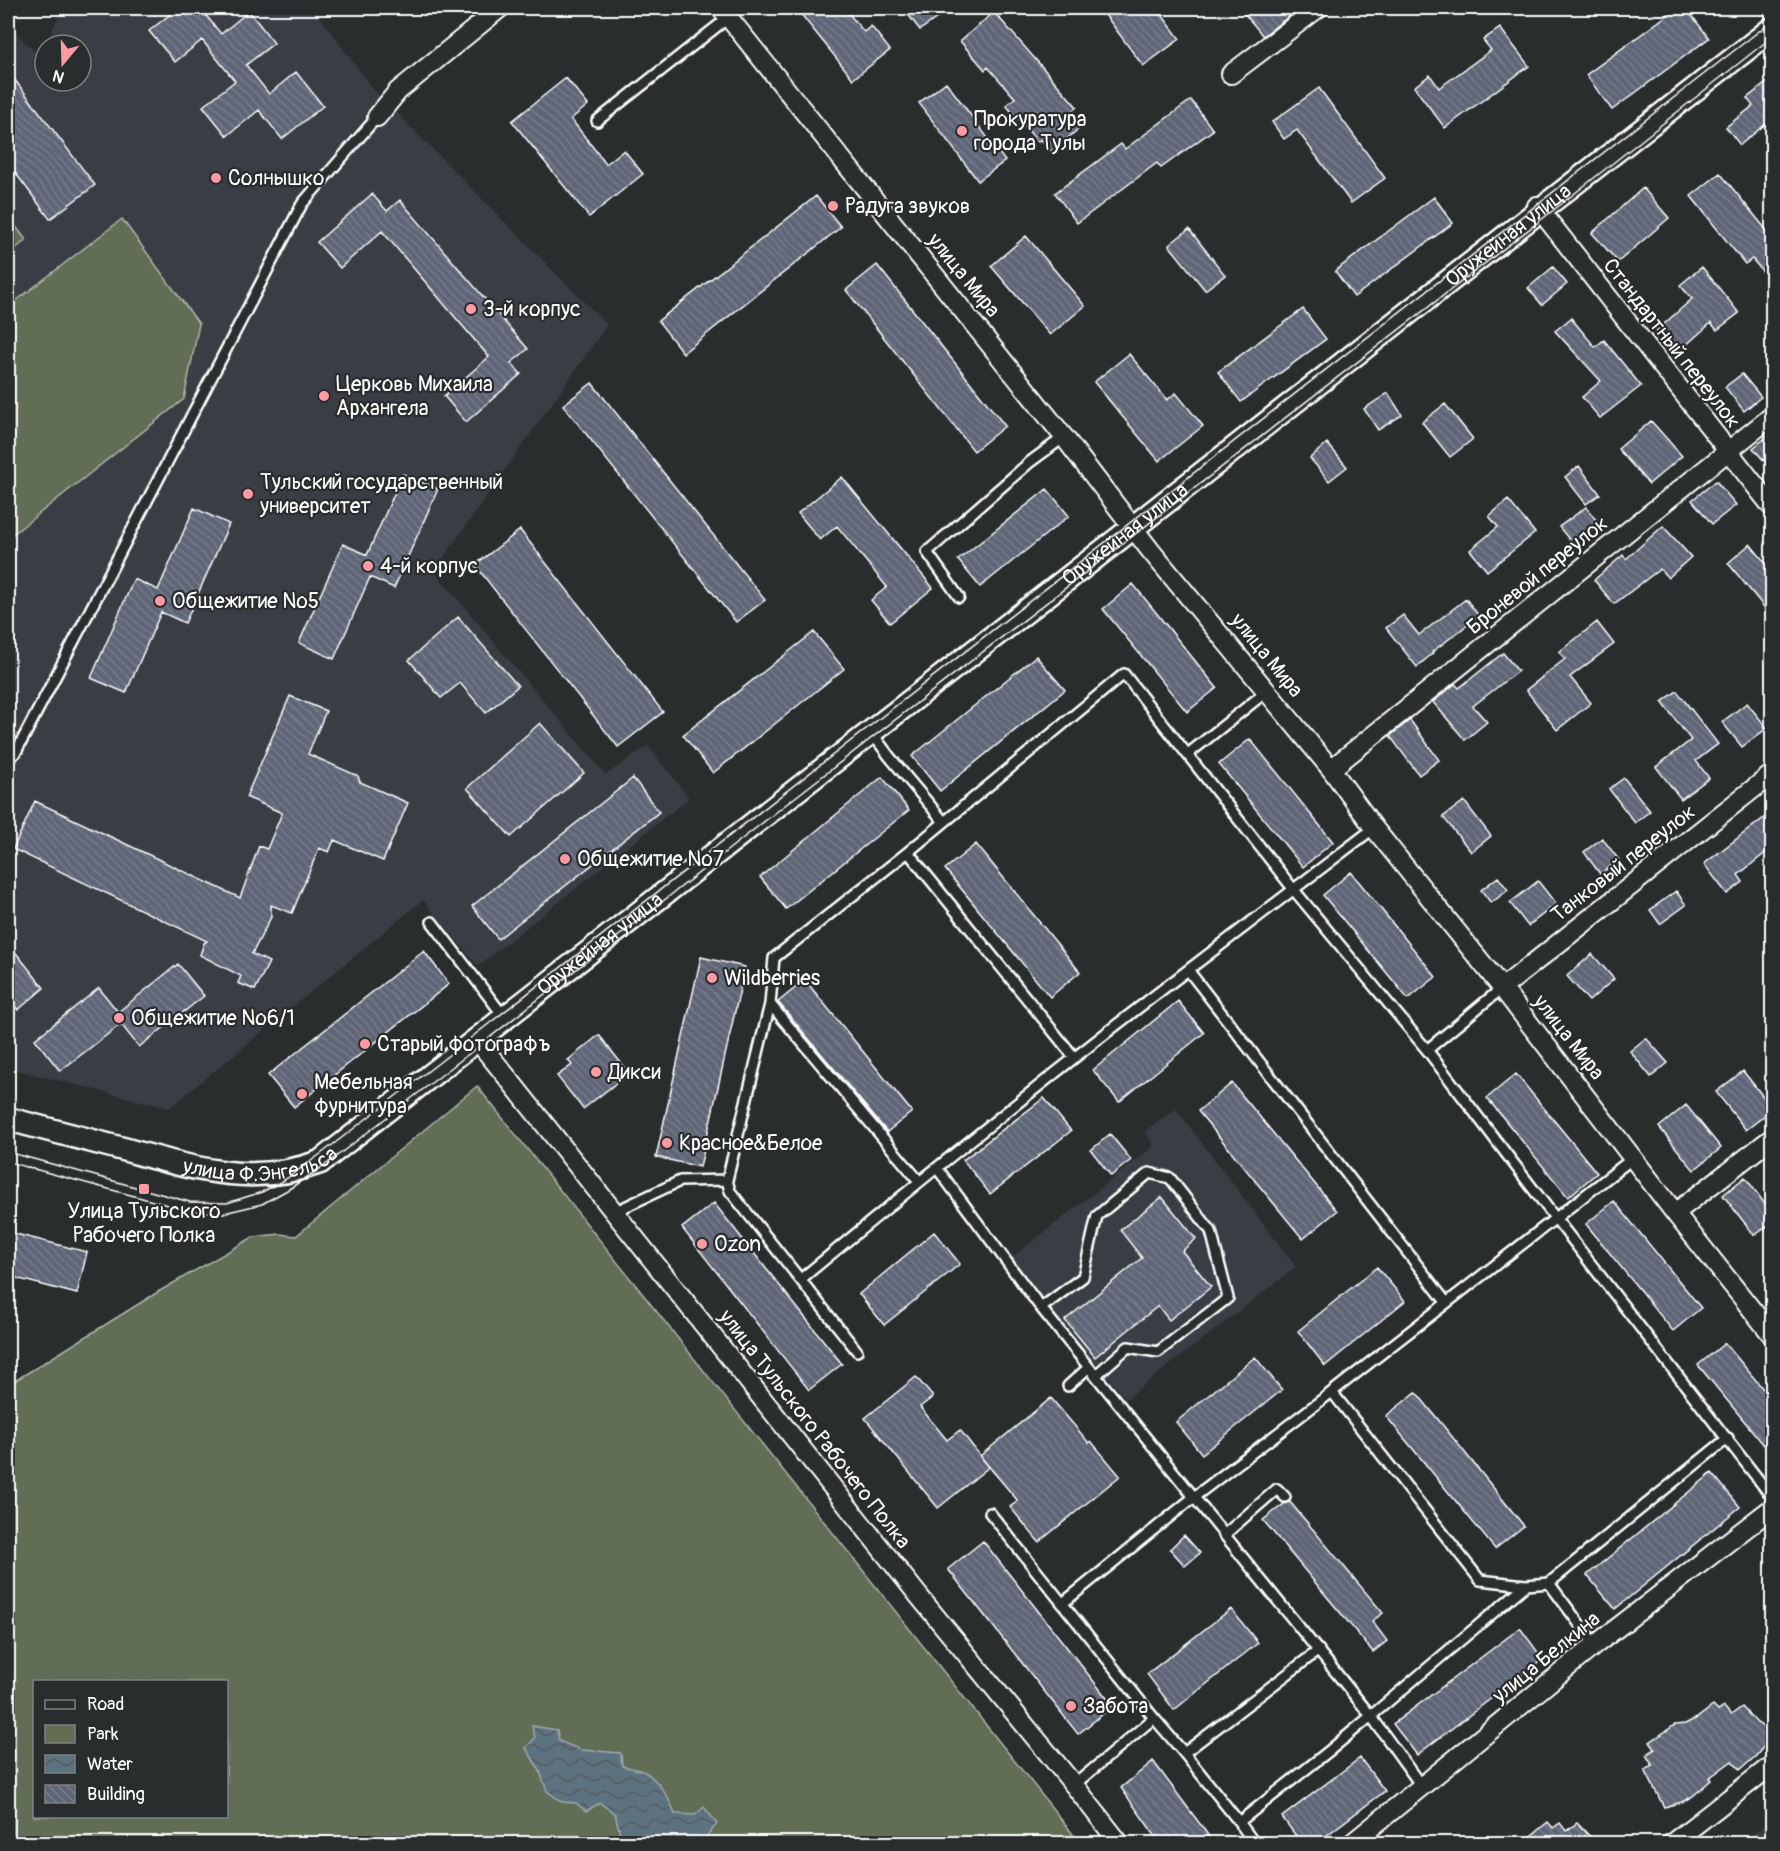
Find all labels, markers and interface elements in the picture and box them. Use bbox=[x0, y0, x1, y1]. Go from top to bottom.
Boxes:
north arrow bbox=[33, 33, 93, 93]
text: N bbox=[50, 65, 67, 87]
place label: Прокуратура города Тулы bbox=[974, 106, 1086, 157]
marker: Прокуратура города Тулы bbox=[955, 124, 969, 138]
place label: Солнышко bbox=[228, 165, 324, 192]
marker: Солнышко bbox=[209, 171, 223, 185]
street label: Оружейная улица bbox=[1440, 178, 1577, 293]
place label: Радуга звуков bbox=[845, 193, 970, 220]
marker: Радуга звуков bbox=[826, 199, 840, 213]
street label: улица Мира bbox=[921, 227, 1006, 323]
street label: Стандартный переулок bbox=[1597, 253, 1747, 434]
place label: 3-й корпус bbox=[483, 296, 581, 323]
marker: 3-й корпус bbox=[464, 302, 478, 316]
place label: Церковь Михаила Архангела bbox=[336, 371, 493, 422]
marker: Церковь Михаила Архангела bbox=[317, 389, 331, 403]
place label: Тульский государственный университет bbox=[259, 469, 503, 520]
street label: Оружейная улица bbox=[1056, 477, 1194, 592]
marker: Тульский государственный университет bbox=[241, 487, 255, 501]
street label: Броневой переулок bbox=[1461, 510, 1614, 641]
place label: 4-й корпус bbox=[380, 553, 478, 580]
marker: 4-й корпус bbox=[361, 559, 375, 573]
place label: Общежитие №5 bbox=[172, 588, 319, 615]
marker: Общежитие №5 bbox=[153, 594, 167, 608]
street label: улица Мира bbox=[1224, 607, 1309, 703]
street label: Танковый переулок bbox=[1546, 799, 1701, 928]
place label: Общежитие №7 bbox=[577, 846, 724, 873]
marker: Общежитие №7 bbox=[558, 852, 572, 866]
street label: Оружейная улица bbox=[531, 886, 669, 1002]
place label: Wildberries bbox=[724, 965, 821, 992]
marker: Wildberries bbox=[705, 971, 719, 985]
street label: улица Мира bbox=[1526, 988, 1610, 1085]
place label: Общежитие №6/1 bbox=[131, 1005, 295, 1032]
marker: Общежитие №6/1 bbox=[112, 1011, 126, 1025]
place label: Старый фотографъ bbox=[377, 1031, 551, 1058]
marker: Старый фотографъ bbox=[358, 1037, 372, 1051]
place label: Дикси bbox=[607, 1059, 661, 1086]
marker: Дикси bbox=[589, 1065, 603, 1079]
place label: Мебельная фурнитура bbox=[314, 1069, 413, 1120]
marker: Мебельная фурнитура bbox=[295, 1087, 309, 1101]
place label: Красное&Белое bbox=[679, 1130, 823, 1157]
marker: Красное&Белое bbox=[660, 1136, 674, 1150]
street label: улица Ф.Энгельса bbox=[179, 1140, 343, 1188]
marker: Улица Тульского Рабочего Полка bbox=[137, 1182, 151, 1196]
place label: Улица Тульского Рабочего Полка bbox=[67, 1198, 221, 1249]
place label: Ozon bbox=[714, 1231, 761, 1258]
marker: Ozon bbox=[695, 1237, 709, 1251]
street label: улица Тульского Рабочего Полка bbox=[712, 1303, 916, 1554]
street label: улица Белкина bbox=[1486, 1606, 1606, 1710]
legend bbox=[33, 1680, 228, 1818]
text: Road bbox=[87, 1693, 124, 1716]
place label: Забота bbox=[1083, 1693, 1148, 1720]
marker: Забота bbox=[1064, 1699, 1078, 1713]
text: Park bbox=[87, 1723, 119, 1746]
text: Water bbox=[87, 1753, 133, 1776]
text: Building bbox=[87, 1783, 145, 1806]

